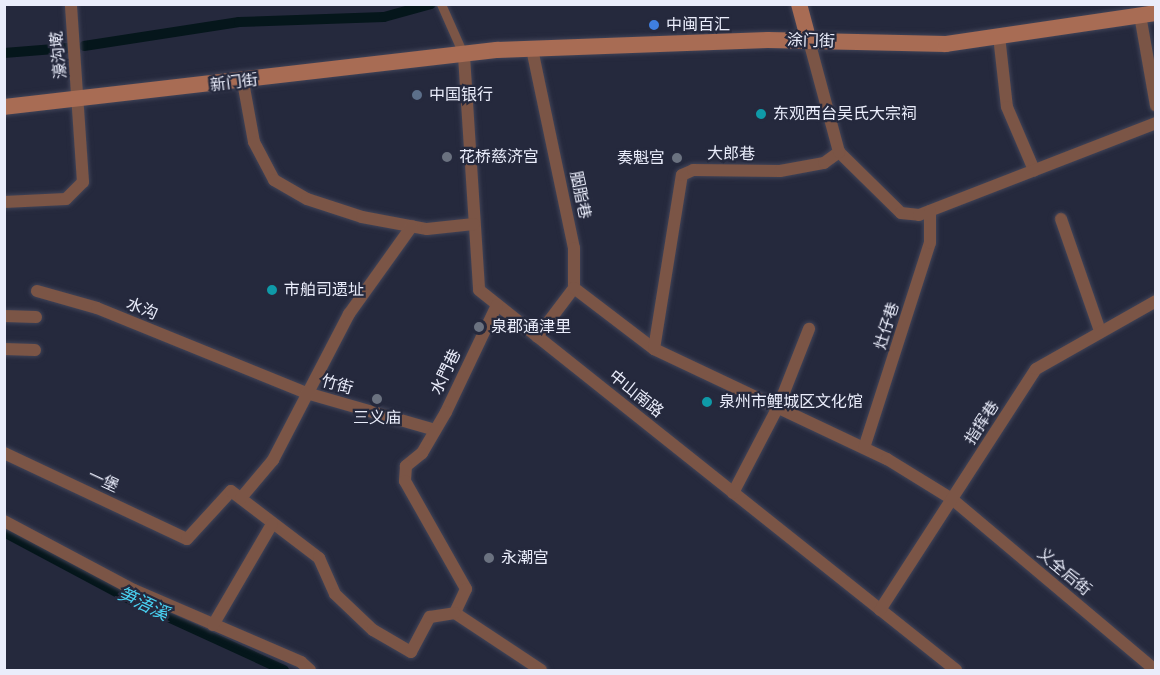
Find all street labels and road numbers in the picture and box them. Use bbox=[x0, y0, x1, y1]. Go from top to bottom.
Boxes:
street label: 濠沟墘 bbox=[47, 30, 71, 80]
street label: 涂门街 bbox=[787, 31, 835, 51]
street label: 新门街 bbox=[209, 71, 259, 95]
street label: 大郎巷 bbox=[707, 144, 755, 164]
street label: 胭脂巷 bbox=[566, 170, 594, 220]
street label: 水沟 bbox=[124, 294, 160, 324]
street label: 灶仔巷 bbox=[871, 300, 903, 352]
street label: 水門巷 bbox=[427, 346, 465, 398]
street label: 中山南路 bbox=[605, 366, 667, 422]
street label: 竹街 bbox=[319, 371, 355, 399]
street label: 指挥巷 bbox=[961, 398, 1003, 448]
street label: 一堡 bbox=[84, 466, 122, 496]
street label: 义全后街 bbox=[1033, 544, 1095, 600]

